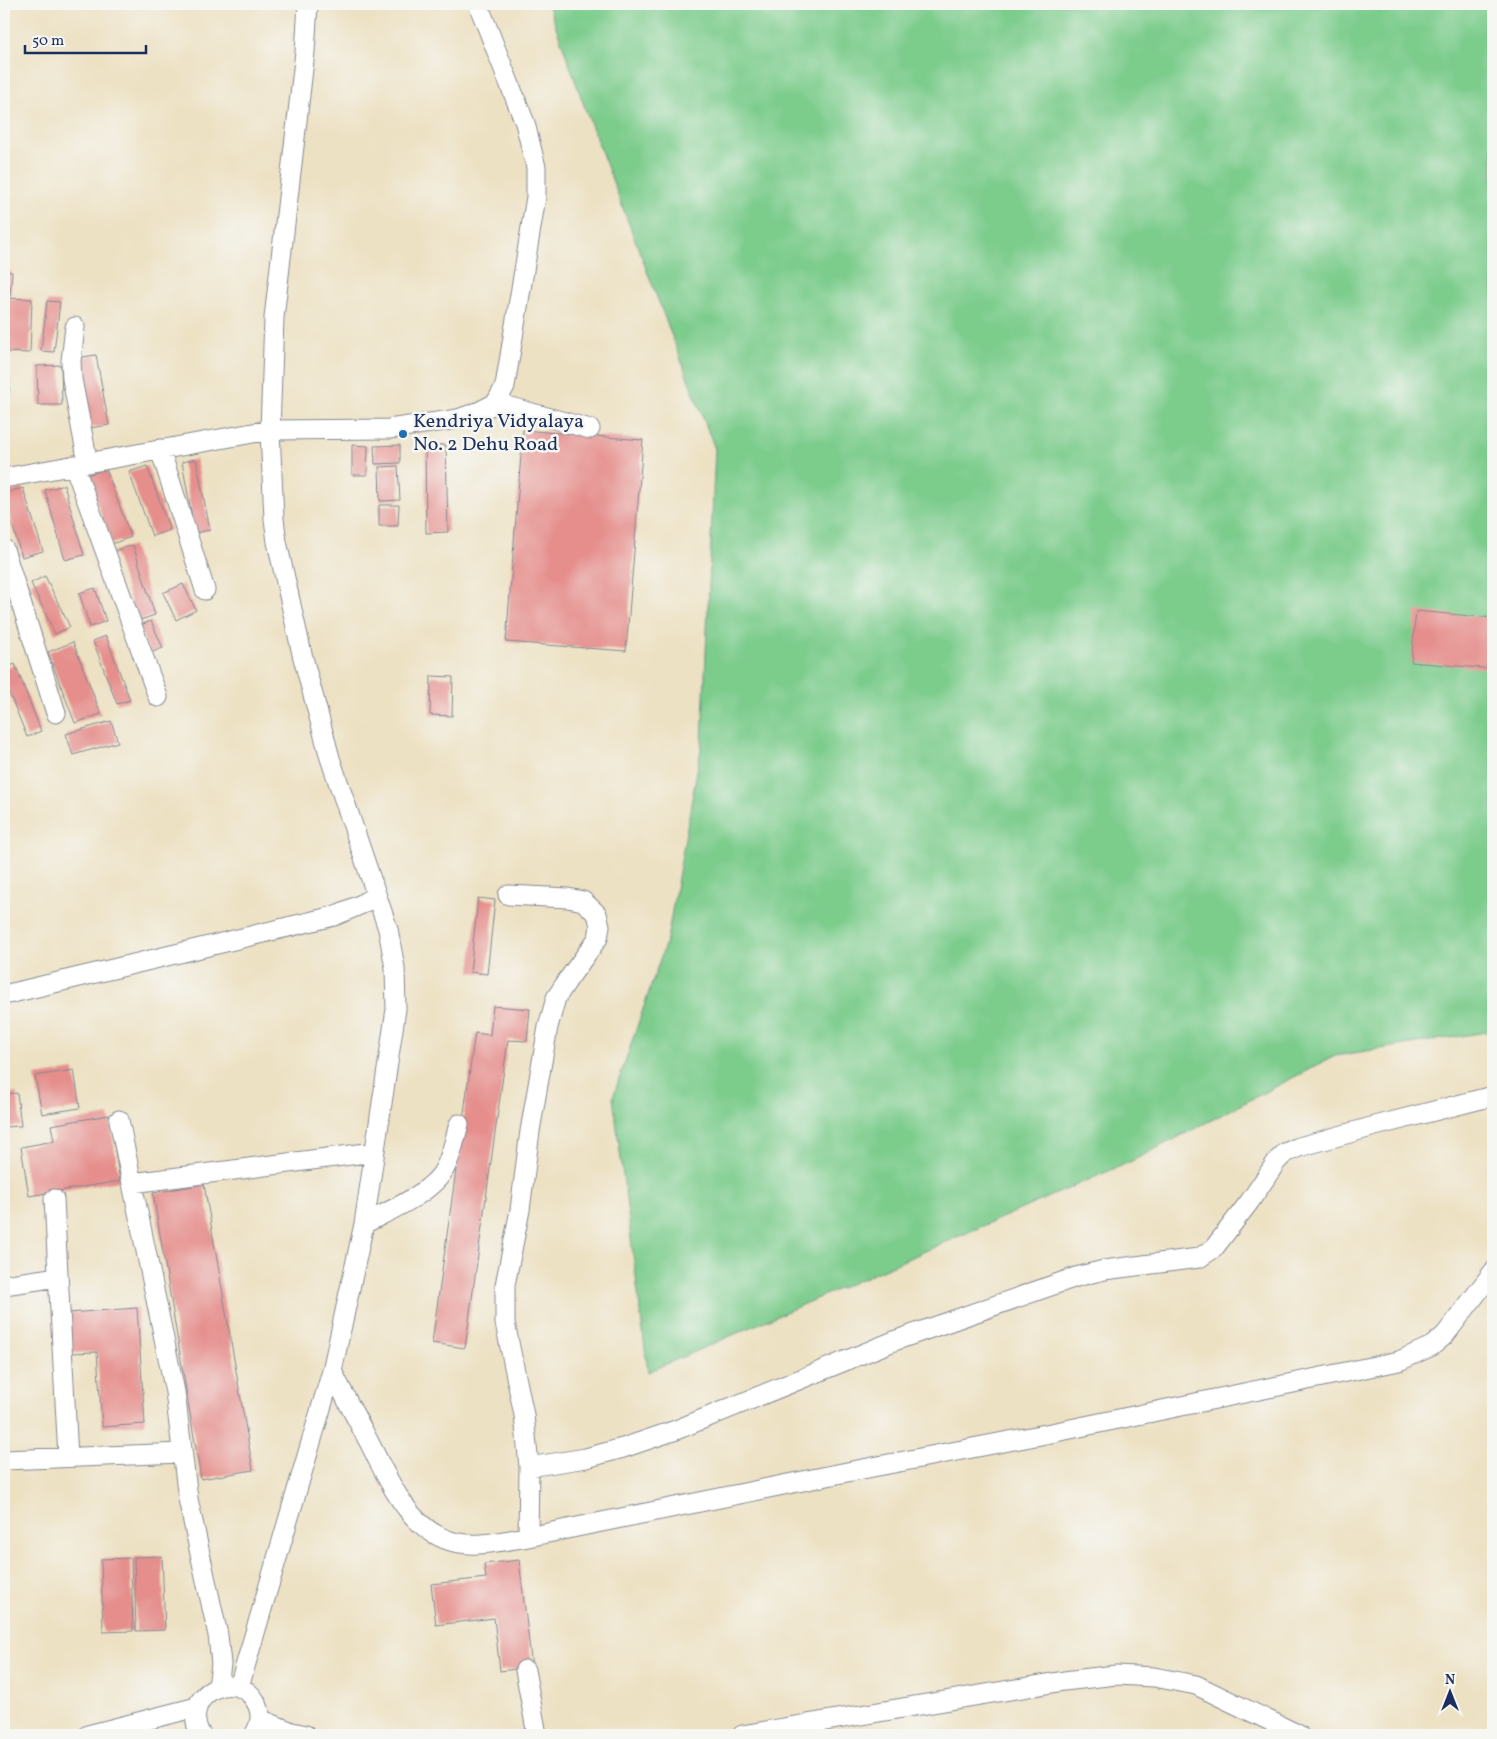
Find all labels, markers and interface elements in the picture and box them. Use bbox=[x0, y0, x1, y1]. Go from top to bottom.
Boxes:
scale bar bbox=[25, 22, 146, 54]
text: 50 m bbox=[32, 31, 64, 52]
place label: Kendriya Vidyalaya No. 2 Dehu Road bbox=[413, 408, 584, 459]
marker: Kendriya Vidyalaya No. 2 Dehu Road bbox=[397, 428, 409, 440]
north arrow bbox=[1424, 1666, 1474, 1716]
text: N bbox=[1445, 1671, 1455, 1690]

